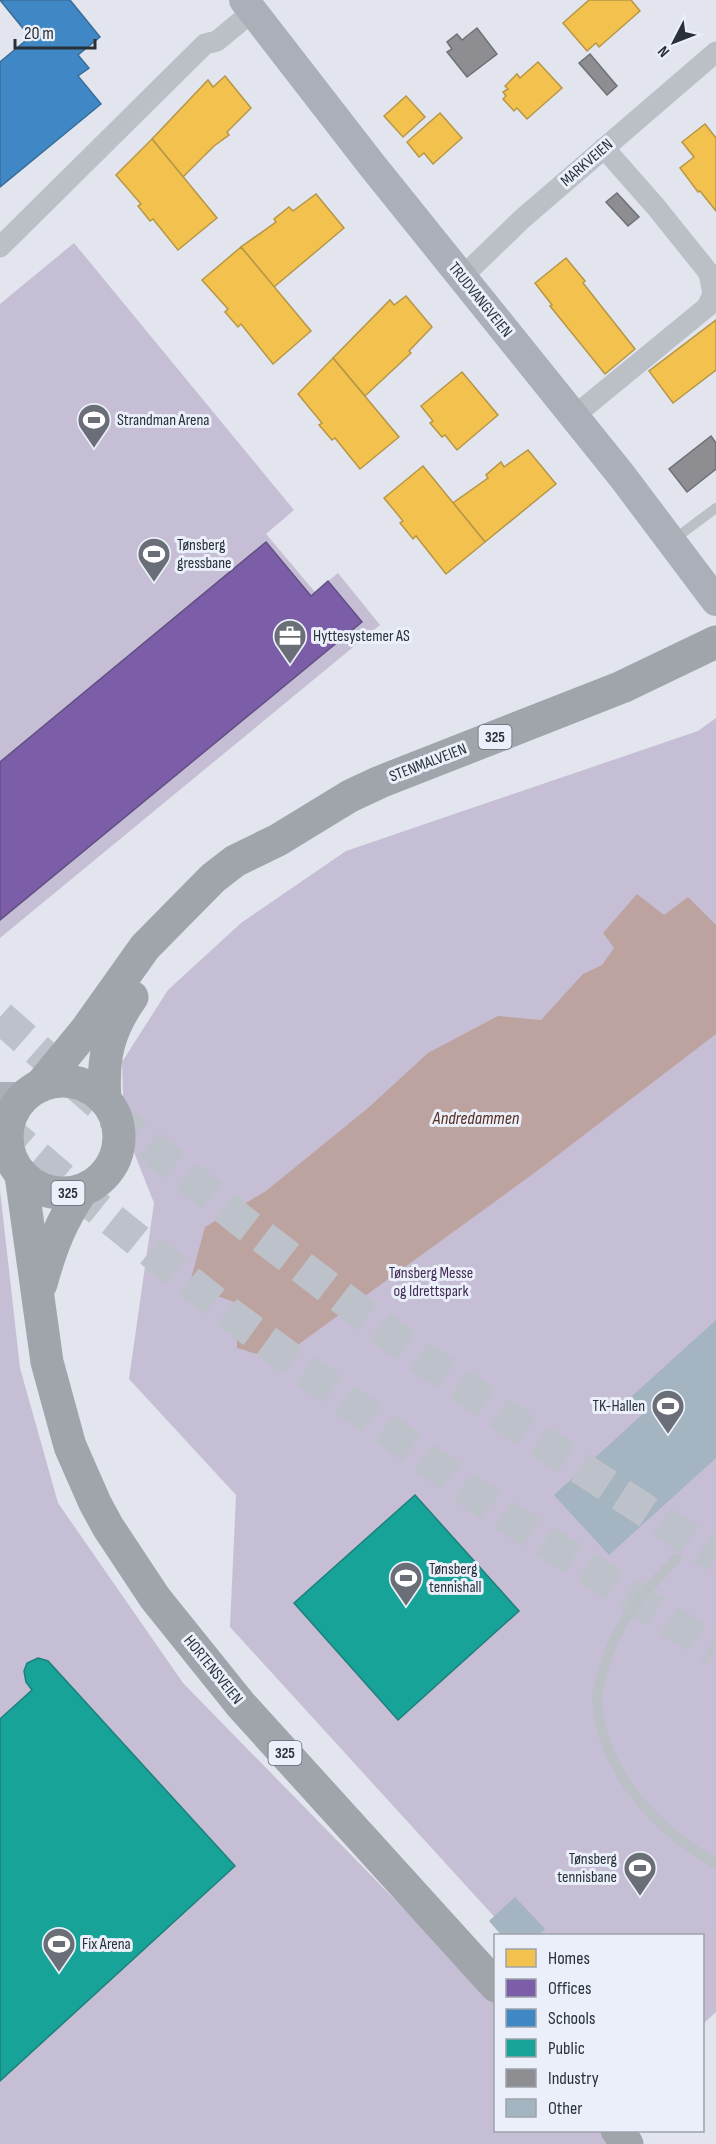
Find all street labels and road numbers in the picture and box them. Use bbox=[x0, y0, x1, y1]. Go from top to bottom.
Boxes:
street label: MARKVEIEN bbox=[557, 135, 617, 191]
street label: TRUDVANGVEIEN bbox=[444, 259, 516, 341]
road number: 325 bbox=[478, 725, 512, 749]
street label: STENMALVEIEN bbox=[387, 740, 469, 786]
road number: 325 bbox=[52, 1181, 84, 1205]
street label: HORTENSVEIEN bbox=[179, 1632, 247, 1708]
road number: 325 bbox=[268, 1741, 302, 1765]

